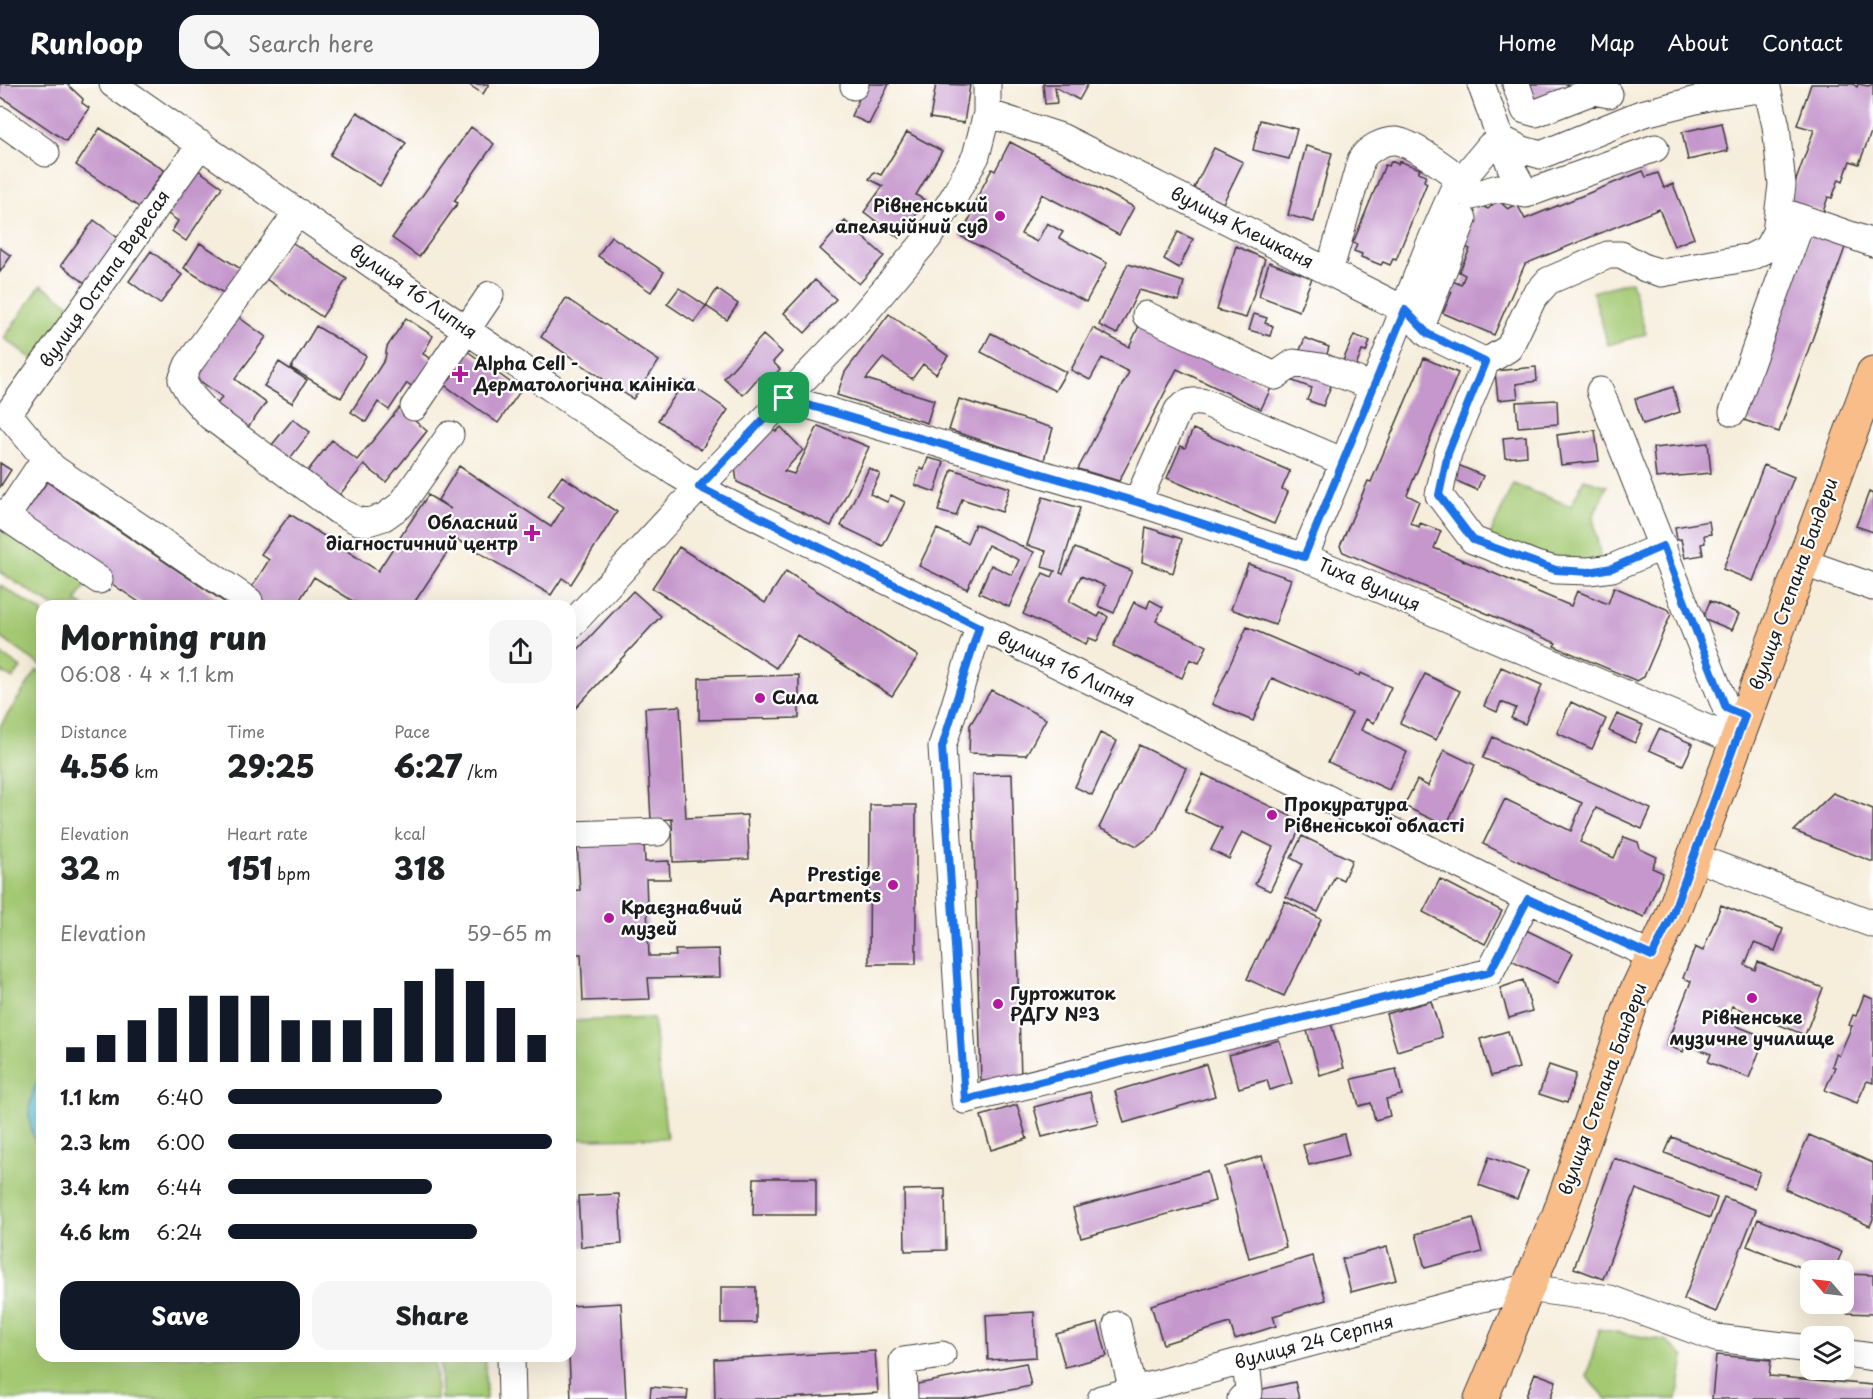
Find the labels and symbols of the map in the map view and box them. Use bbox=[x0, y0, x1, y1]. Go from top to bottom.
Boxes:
street label: вулиця Клешканя bbox=[1166, 179, 1319, 274]
street label: вулиця Остапа Вересая bbox=[32, 184, 175, 372]
place label: Рівненський апеляційний суд bbox=[835, 191, 988, 239]
marker: Рівненський апеляційний суд bbox=[993, 209, 1007, 223]
street label: вулиця 16 Липня bbox=[345, 237, 483, 345]
place label: Alpha Cell - Дерматологічна клініка bbox=[473, 349, 696, 397]
marker: Alpha Cell - Дерматологічна клініка bbox=[451, 365, 469, 383]
pin bbox=[758, 372, 809, 423]
street label: вулиця Степана Бандери bbox=[1742, 474, 1844, 693]
place label: Обласний діагностичний центр bbox=[326, 508, 518, 556]
marker: Обласний діагностичний центр bbox=[523, 524, 541, 542]
street label: Тиха вулиця bbox=[1314, 550, 1425, 617]
street label: вулиця 16 Липня bbox=[993, 623, 1140, 713]
place label: Сила bbox=[772, 683, 819, 710]
marker: Сила bbox=[753, 691, 767, 705]
place label: Прокуратура Рівненської області bbox=[1284, 790, 1465, 838]
marker: Прокуратура Рівненської області bbox=[1265, 808, 1279, 822]
place label: Prestige Apartments bbox=[769, 860, 881, 908]
marker: Prestige Apartments bbox=[886, 878, 900, 892]
place label: Краєзнавчий музей bbox=[621, 893, 742, 941]
marker: Краєзнавчий музей bbox=[602, 911, 616, 925]
place label: Гуртожиток РДГУ №3 bbox=[1010, 979, 1116, 1027]
street label: вулиця Степана Бандери bbox=[1551, 979, 1653, 1198]
marker: Рівненське музичне училище bbox=[1745, 991, 1759, 1005]
marker: Гуртожиток РДГУ №3 bbox=[991, 997, 1005, 1011]
place label: Рівненське музичне училище bbox=[1670, 1003, 1834, 1051]
north arrow bbox=[1800, 1260, 1854, 1314]
street label: вулиця 24 Серпня bbox=[1231, 1306, 1396, 1375]

